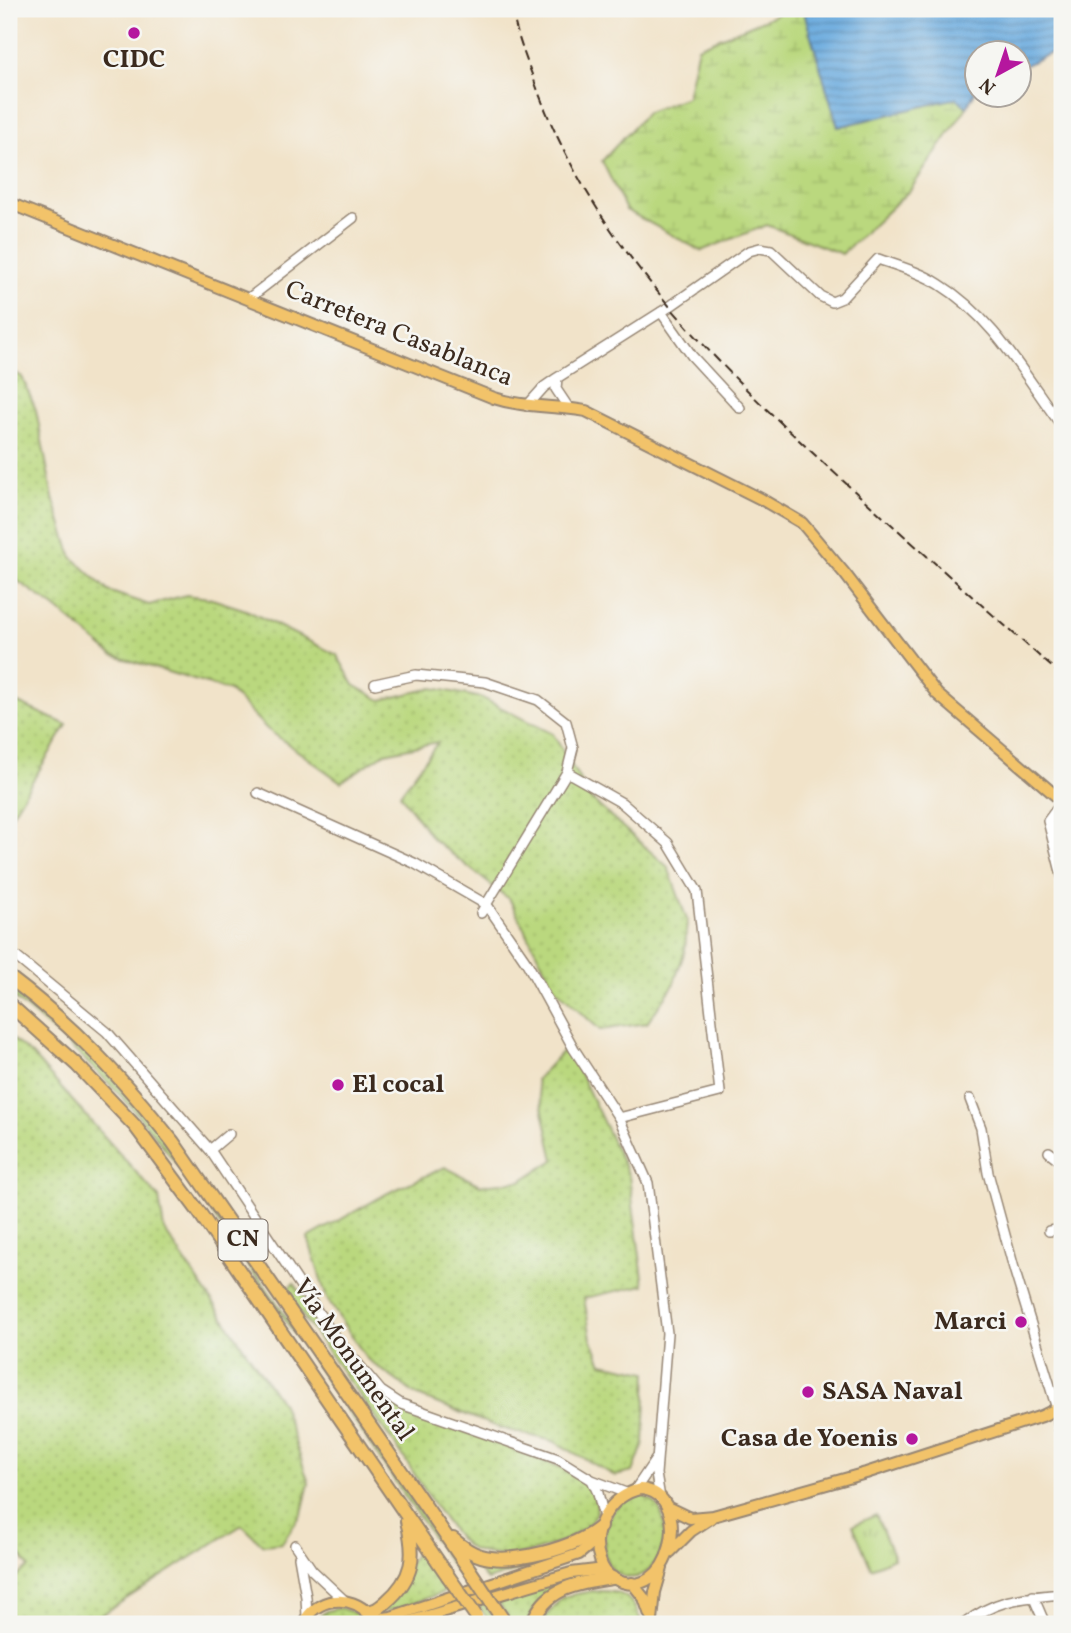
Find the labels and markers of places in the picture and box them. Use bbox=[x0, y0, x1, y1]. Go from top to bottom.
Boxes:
marker: CIDC bbox=[126, 25, 142, 41]
place label: CIDC bbox=[103, 42, 165, 78]
place label: El cocal bbox=[352, 1067, 445, 1103]
marker: El cocal bbox=[330, 1077, 346, 1093]
place label: Marci bbox=[934, 1304, 1007, 1340]
marker: Marci bbox=[1013, 1314, 1029, 1330]
place label: SASA Naval bbox=[822, 1374, 963, 1410]
marker: SASA Naval bbox=[800, 1384, 816, 1400]
place label: Casa de Yoenis bbox=[721, 1421, 898, 1457]
marker: Casa de Yoenis bbox=[904, 1431, 920, 1447]

